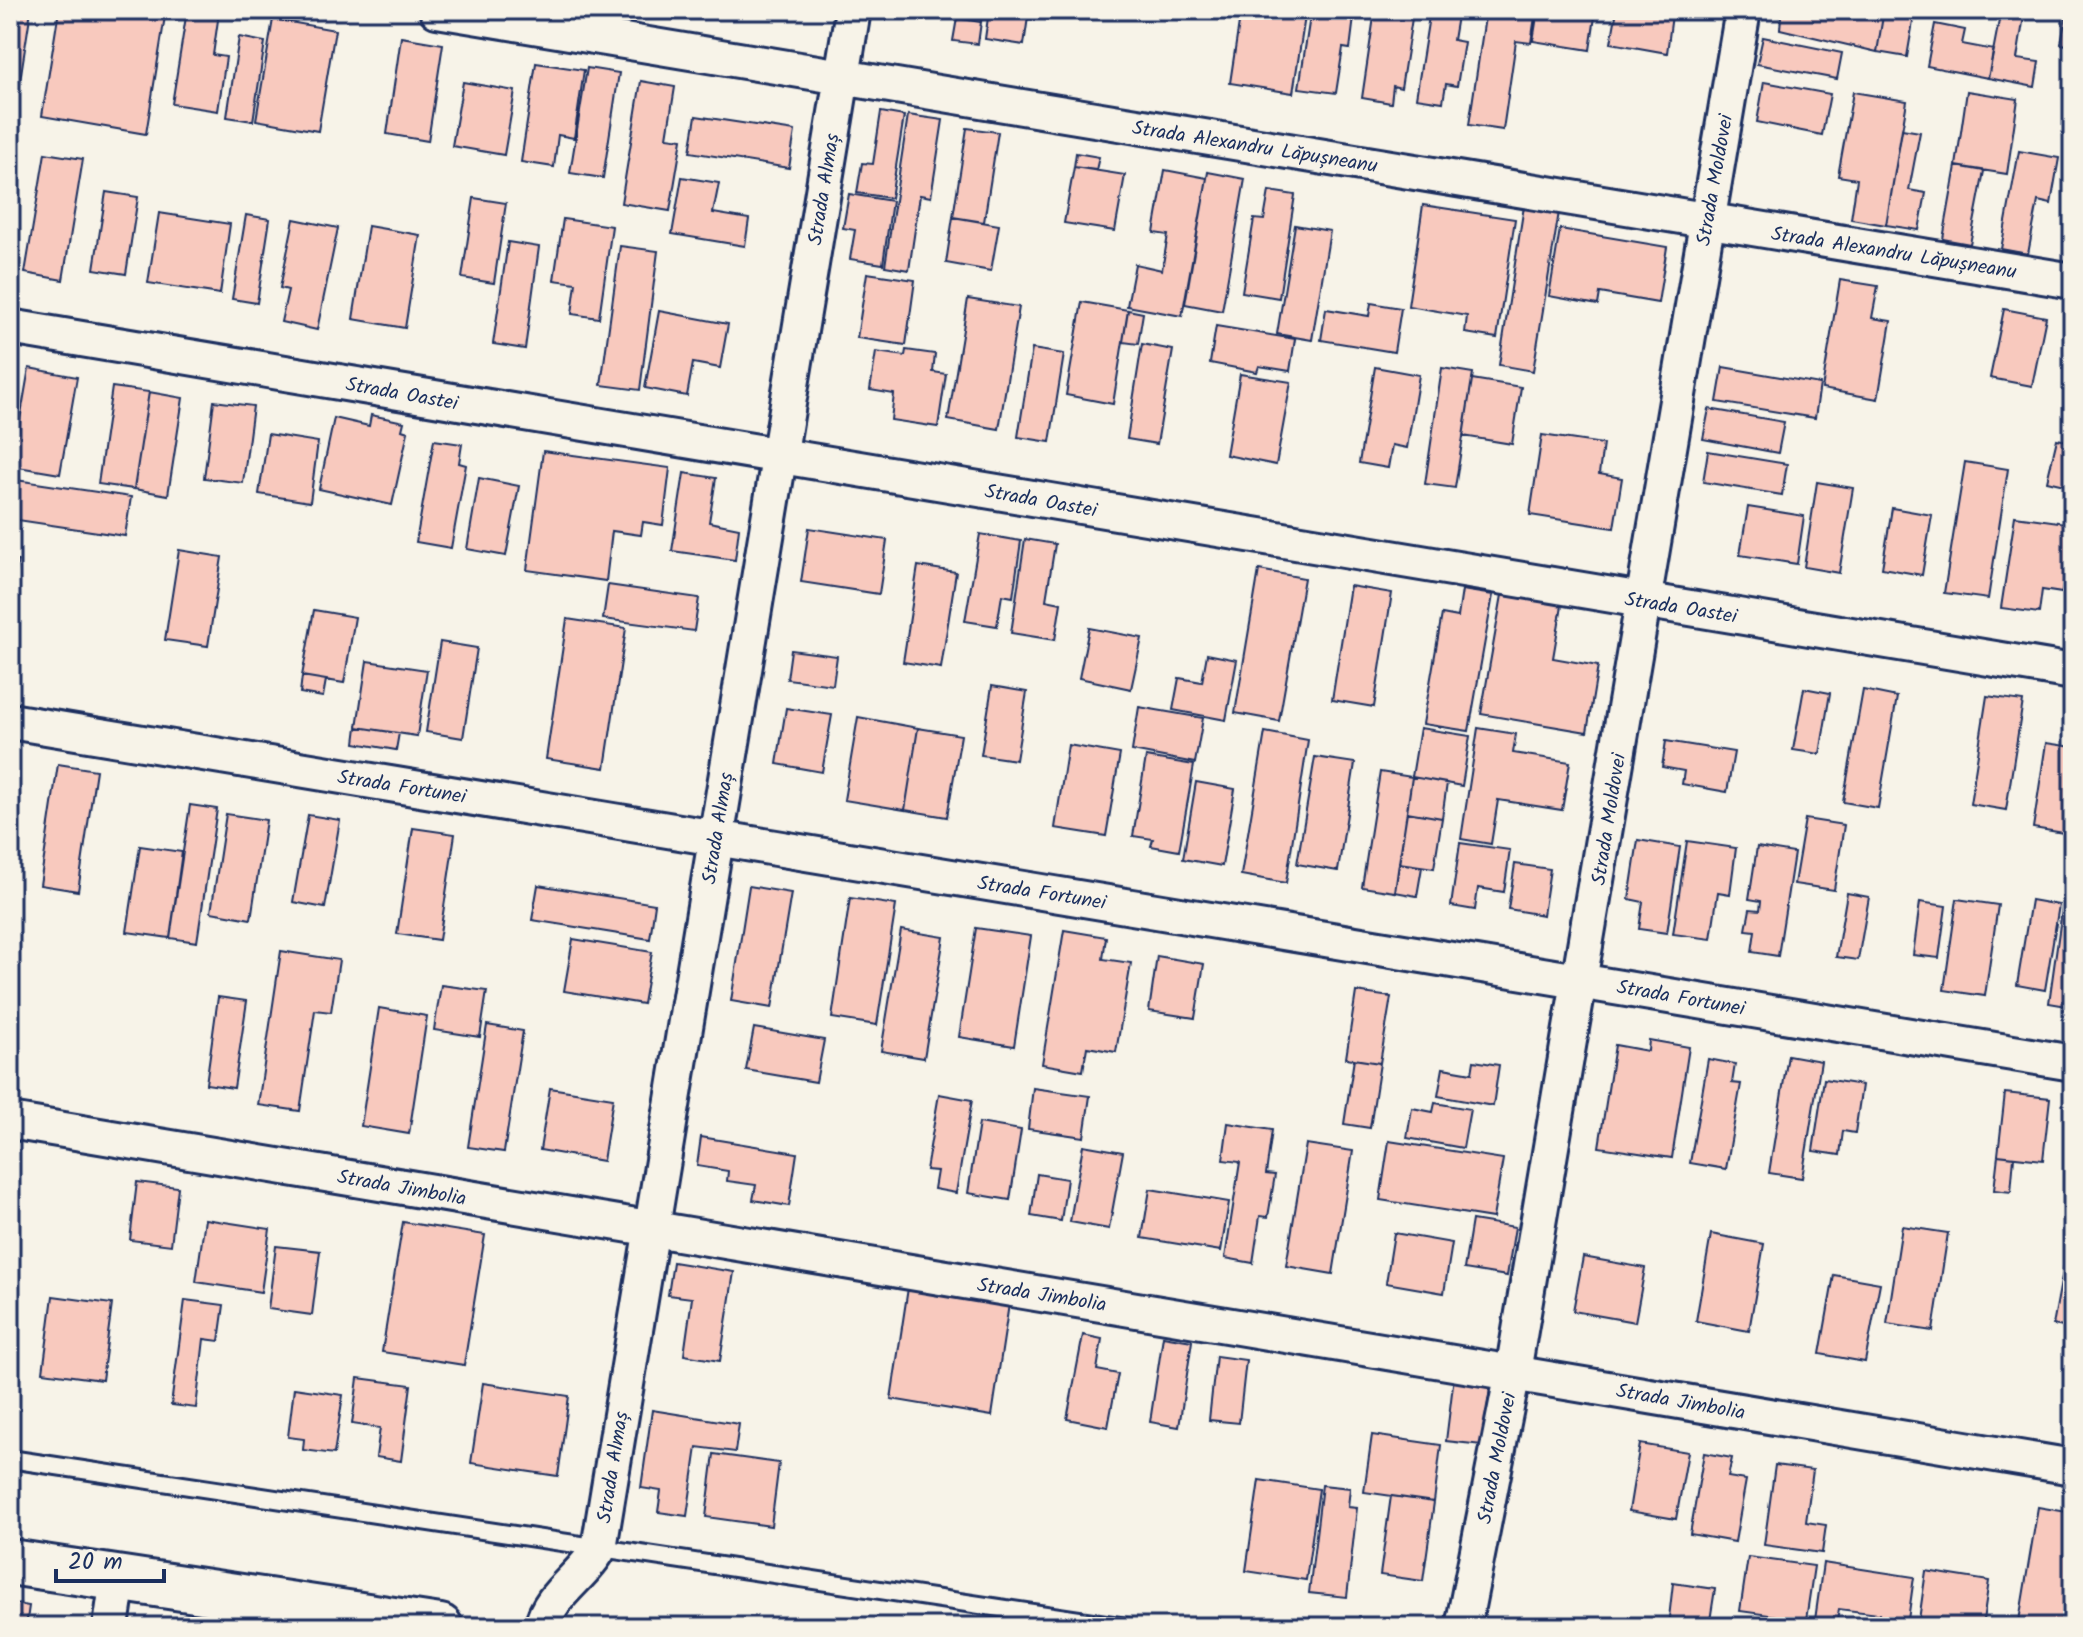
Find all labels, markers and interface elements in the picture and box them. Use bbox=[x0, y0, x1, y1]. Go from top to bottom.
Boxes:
street label: Strada Moldovei bbox=[1689, 111, 1743, 248]
street label: Strada Alexandru Lăpușneanu bbox=[1130, 113, 1380, 183]
street label: Strada Almaș bbox=[800, 131, 850, 247]
street label: Strada Alexandru Lăpușneanu bbox=[1769, 219, 2019, 289]
street label: Strada Oastei bbox=[343, 369, 461, 421]
street label: Strada Oastei bbox=[982, 476, 1100, 528]
street label: Strada Oastei bbox=[1622, 584, 1740, 634]
street label: Strada Moldovei bbox=[1584, 750, 1636, 887]
street label: Strada Fortunei bbox=[335, 762, 469, 814]
street label: Strada Almaș bbox=[694, 770, 744, 886]
street label: Strada Fortunei bbox=[975, 868, 1109, 920]
street label: Strada Fortunei bbox=[1614, 972, 1748, 1026]
street label: Strada Jimbolia bbox=[335, 1162, 469, 1216]
street label: Strada Jimbolia bbox=[975, 1270, 1109, 1322]
street label: Strada Jimbolia bbox=[1614, 1376, 1748, 1430]
street label: Strada Moldovei bbox=[1470, 1389, 1527, 1527]
street label: Strada Almaș bbox=[589, 1409, 639, 1525]
scale bar bbox=[56, 1533, 164, 1583]
text: 20 m bbox=[68, 1543, 123, 1582]

